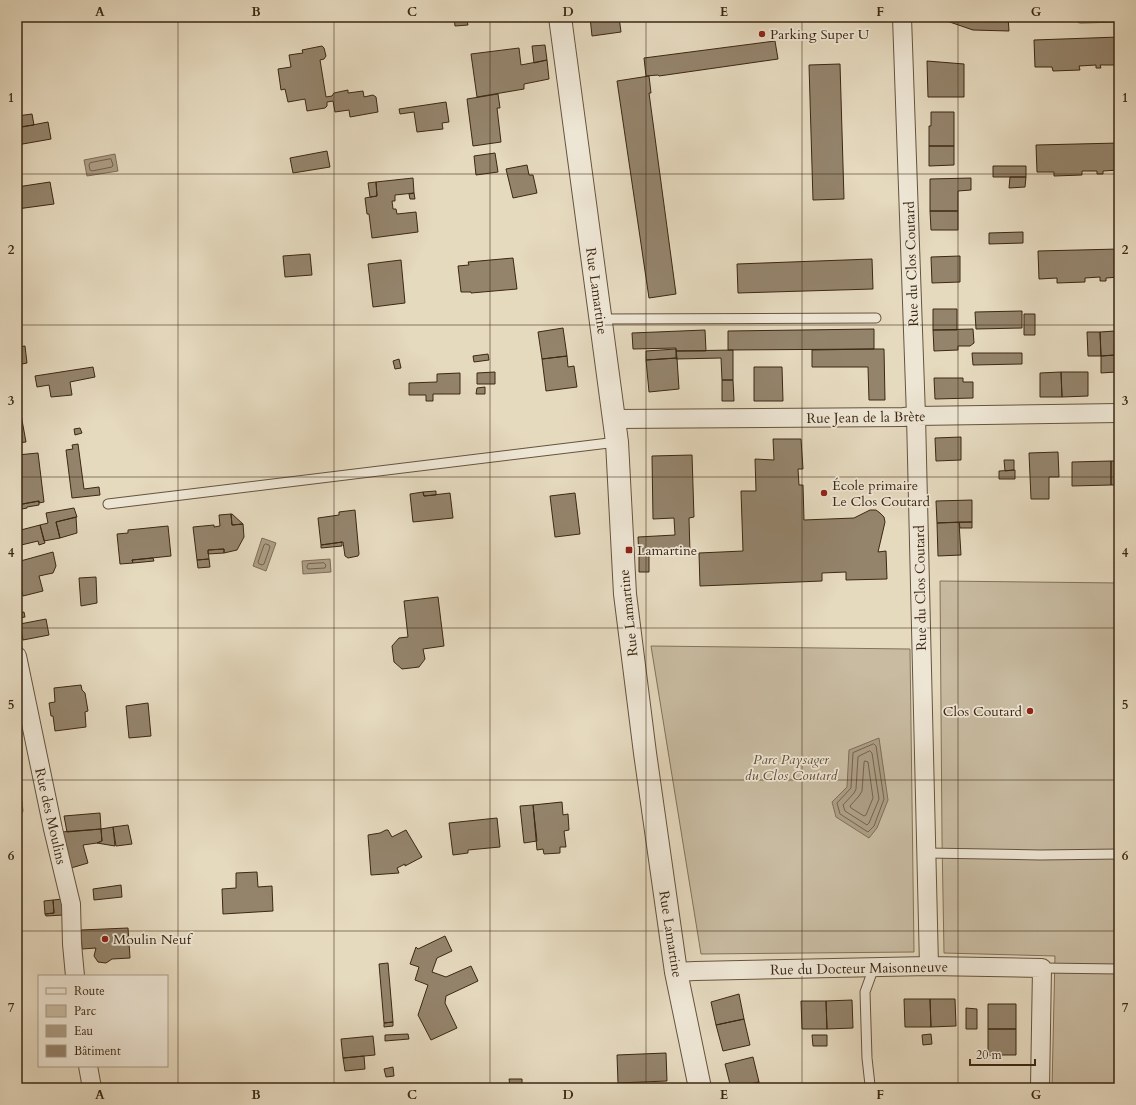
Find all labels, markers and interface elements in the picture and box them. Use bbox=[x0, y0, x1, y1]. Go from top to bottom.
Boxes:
text: A bbox=[95, 3, 105, 21]
text: B bbox=[251, 3, 261, 21]
text: C bbox=[407, 3, 417, 21]
text: D bbox=[562, 3, 574, 21]
text: E bbox=[720, 3, 728, 21]
text: F bbox=[876, 3, 884, 21]
text: G bbox=[1031, 3, 1042, 21]
place label: Parking Super U bbox=[770, 25, 870, 44]
marker: Parking Super U bbox=[757, 29, 767, 39]
text: 1 bbox=[8, 89, 14, 107]
text: 1 bbox=[1122, 89, 1128, 107]
street label: Rue du Clos Coutard bbox=[900, 200, 923, 327]
text: 2 bbox=[8, 241, 15, 259]
text: 2 bbox=[1122, 241, 1129, 259]
street label: Rue Lamartine bbox=[581, 246, 612, 336]
text: 3 bbox=[8, 392, 15, 410]
text: 3 bbox=[1122, 392, 1129, 410]
street label: Rue Jean de la Brète bbox=[806, 407, 926, 428]
place label: École primaire Le Clos Coutard bbox=[832, 476, 930, 511]
marker: École primaire Le Clos Coutard bbox=[819, 488, 829, 498]
street label: Rue du Clos Coutard bbox=[910, 524, 931, 651]
place label: Lamartine bbox=[637, 541, 697, 560]
text: 4 bbox=[8, 544, 15, 562]
text: 4 bbox=[1122, 544, 1129, 562]
marker: Lamartine bbox=[624, 545, 634, 555]
street label: Rue Lamartine bbox=[614, 568, 643, 658]
text: 5 bbox=[8, 696, 14, 714]
text: 5 bbox=[1122, 696, 1128, 714]
place label: Clos Coutard bbox=[943, 702, 1023, 721]
marker: Clos Coutard bbox=[1025, 706, 1035, 716]
park label: Parc Paysager du Clos Coutard bbox=[745, 750, 838, 785]
street label: Rue des Moulins bbox=[30, 766, 71, 866]
text: 6 bbox=[8, 847, 15, 865]
text: 6 bbox=[1122, 847, 1129, 865]
street label: Rue Lamartine bbox=[654, 889, 687, 979]
place label: Moulin Neuf bbox=[113, 930, 194, 949]
marker: Moulin Neuf bbox=[100, 934, 110, 944]
street label: Rue du Docteur Maisonneuve bbox=[770, 957, 948, 980]
legend bbox=[38, 975, 168, 1067]
text: Route bbox=[74, 983, 105, 999]
text: 7 bbox=[8, 999, 15, 1017]
text: 7 bbox=[1122, 999, 1129, 1017]
text: Parc bbox=[74, 1003, 97, 1019]
text: Eau bbox=[74, 1023, 94, 1039]
scale bar bbox=[970, 1041, 1035, 1067]
text: Bâtiment bbox=[74, 1043, 121, 1059]
text: 20 m bbox=[976, 1047, 1003, 1063]
text: A bbox=[95, 1086, 105, 1104]
text: B bbox=[251, 1086, 261, 1104]
text: C bbox=[407, 1086, 417, 1104]
text: D bbox=[562, 1086, 574, 1104]
text: E bbox=[720, 1086, 728, 1104]
text: F bbox=[876, 1086, 884, 1104]
text: G bbox=[1031, 1086, 1042, 1104]

